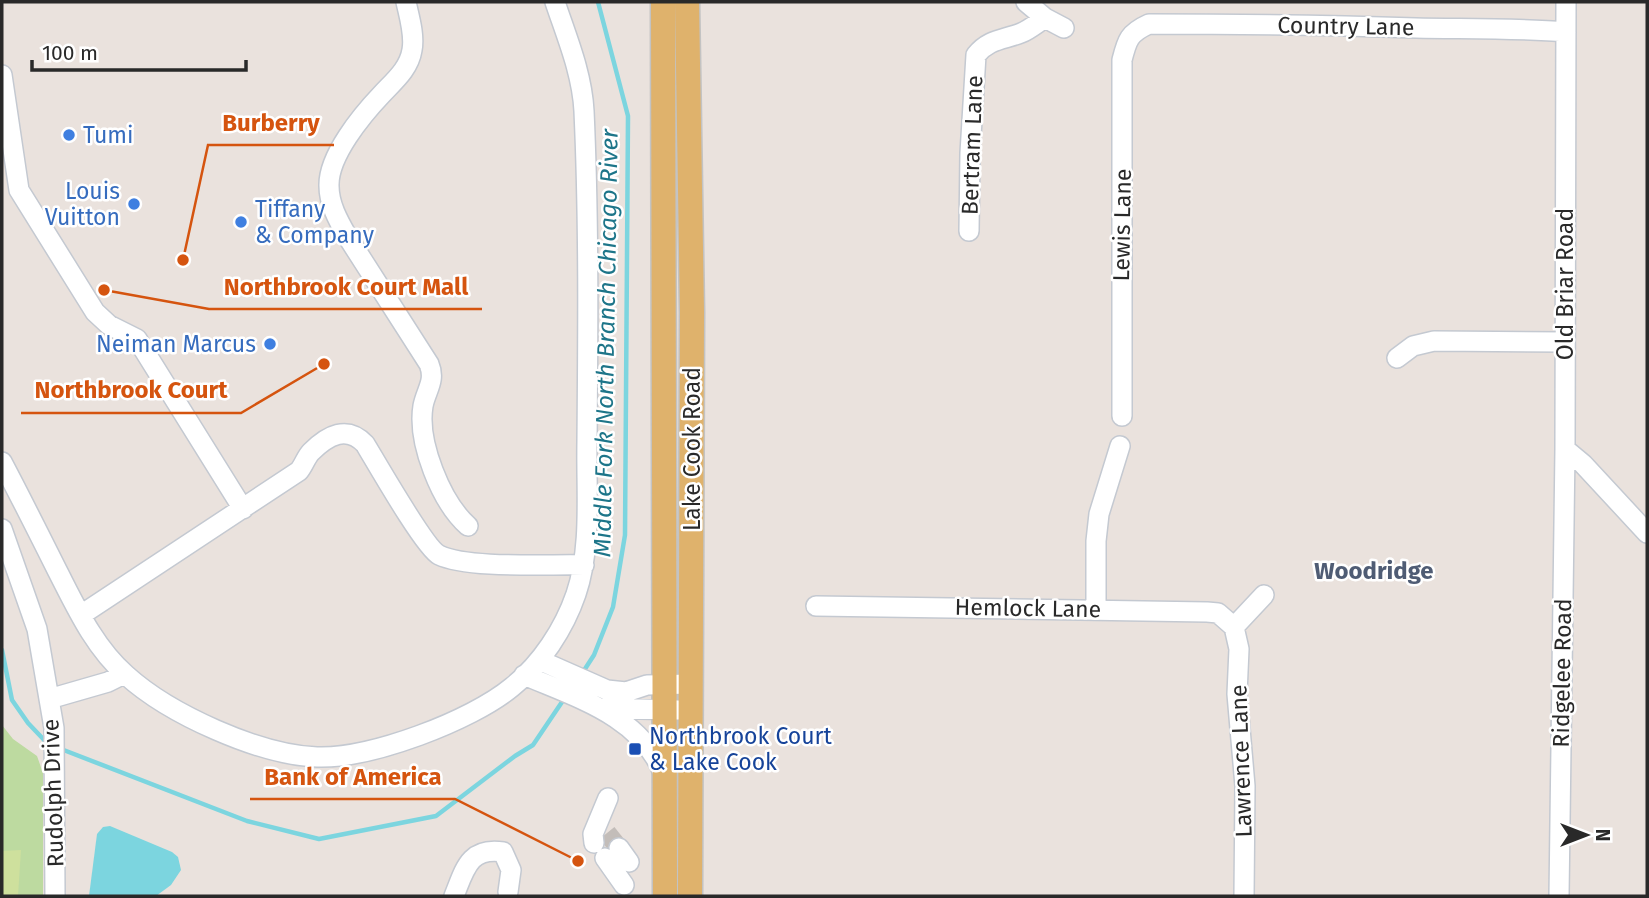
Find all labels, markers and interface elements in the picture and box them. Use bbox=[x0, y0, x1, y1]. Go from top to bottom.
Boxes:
street label: Country Lane bbox=[1277, 11, 1415, 41]
scale bar bbox=[32, 28, 245, 72]
text: 100 m bbox=[42, 40, 98, 66]
street label: Bertram Lane bbox=[956, 75, 988, 215]
callout: Burberry bbox=[208, 100, 334, 145]
text: Burberry bbox=[222, 109, 320, 137]
place label: Tumi bbox=[83, 121, 134, 149]
marker: Tumi bbox=[61, 127, 77, 143]
water label: Middle Fork North Branch Chicago River bbox=[588, 128, 624, 557]
street label: Lewis Lane bbox=[1107, 168, 1137, 282]
place label: Louis Vuitton bbox=[45, 177, 120, 231]
place label: Tiffany & Company bbox=[255, 195, 375, 249]
marker: Louis Vuitton bbox=[126, 196, 142, 212]
street label: Old Briar Road bbox=[1551, 208, 1579, 360]
marker: Tiffany & Company bbox=[233, 214, 249, 230]
callout: Northbrook Court Mall bbox=[209, 264, 482, 309]
text: Northbrook Court Mall bbox=[224, 273, 469, 301]
place label: Neiman Marcus bbox=[96, 330, 256, 358]
marker: Neiman Marcus bbox=[262, 336, 278, 352]
street label: Lake Cook Road bbox=[678, 367, 706, 531]
callout: Northbrook Court bbox=[21, 368, 241, 413]
text: Northbrook Court bbox=[35, 376, 228, 404]
district label: Woodridge bbox=[1314, 557, 1434, 585]
street label: Hemlock Lane bbox=[954, 593, 1102, 623]
street label: Ridgelee Road bbox=[1547, 598, 1577, 748]
street label: Lawrence Lane bbox=[1224, 684, 1258, 838]
street label: Rudolph Drive bbox=[36, 718, 70, 868]
place label: Northbrook Court & Lake Cook bbox=[649, 722, 833, 776]
marker: Northbrook Court & Lake Cook bbox=[627, 741, 643, 757]
callout: Bank of America bbox=[250, 754, 455, 799]
text: Bank of America bbox=[264, 763, 442, 791]
north arrow bbox=[1551, 800, 1621, 870]
text: N bbox=[1591, 829, 1614, 841]

